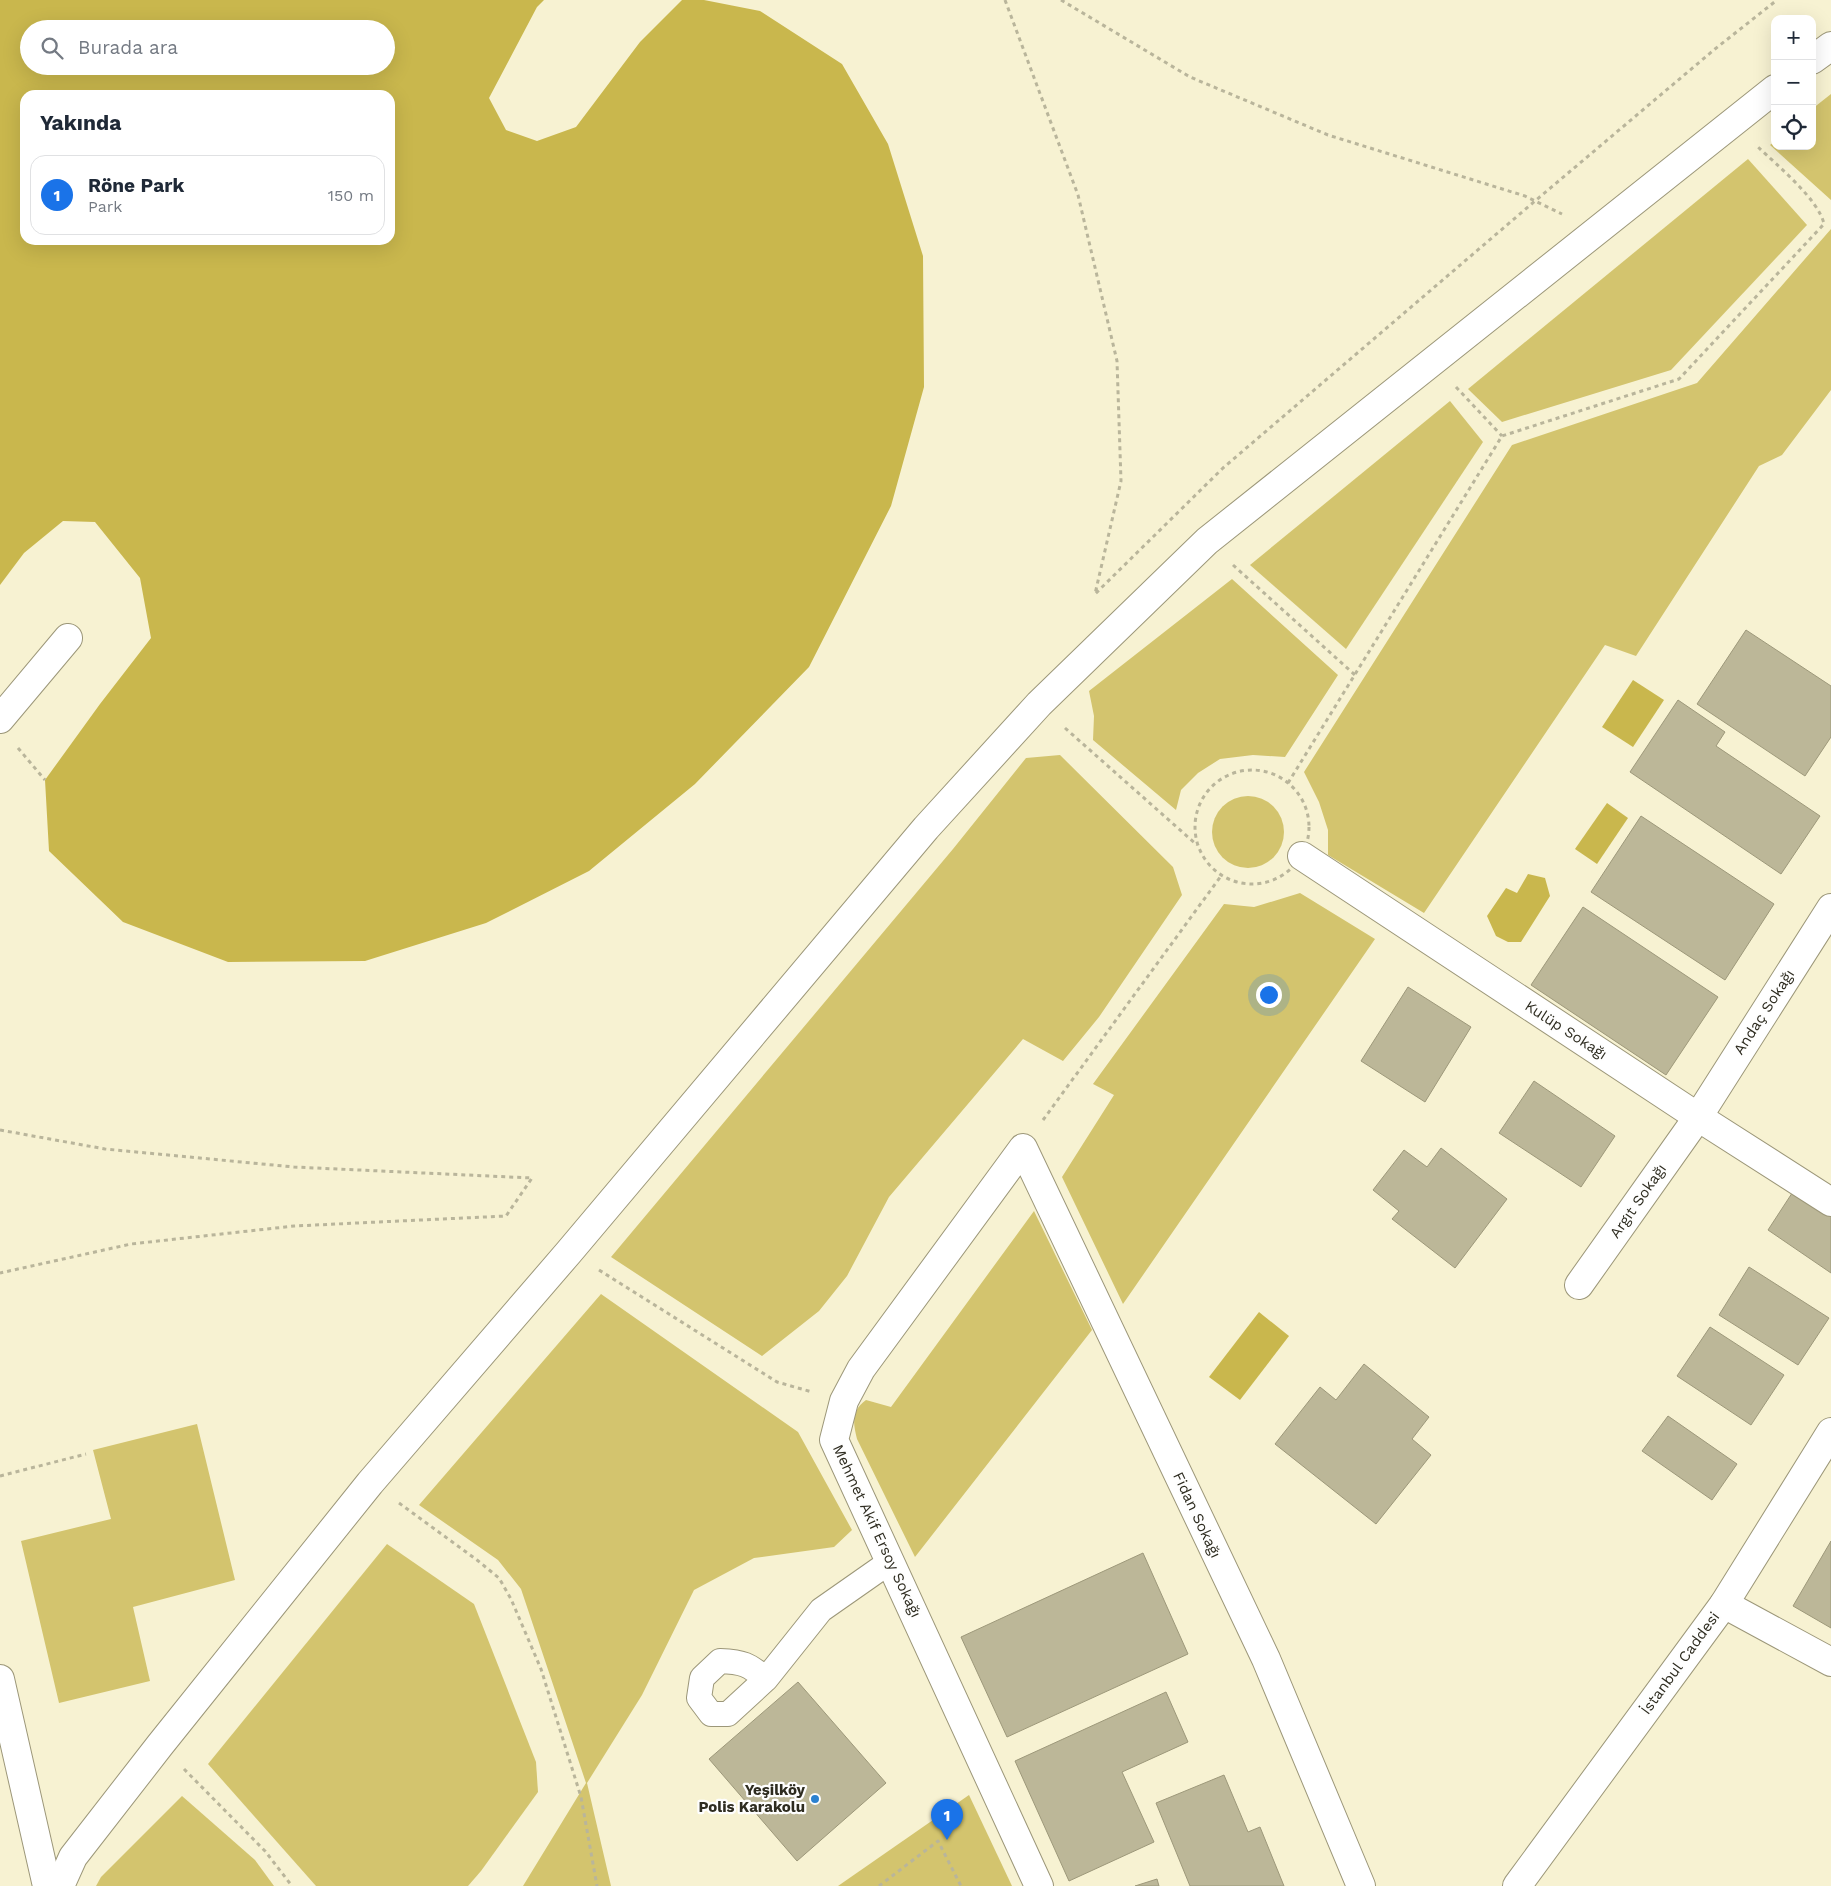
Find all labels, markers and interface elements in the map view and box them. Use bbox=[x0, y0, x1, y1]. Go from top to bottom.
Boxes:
map controls bbox=[1771, 15, 1816, 150]
button: + bbox=[1771, 15, 1816, 60]
search box bbox=[20, 20, 395, 75]
icon: search bbox=[38, 34, 66, 62]
text: Burada ara bbox=[78, 36, 178, 59]
button: − bbox=[1771, 60, 1816, 105]
button: locate bbox=[1771, 105, 1816, 150]
text: Yakında bbox=[40, 110, 121, 135]
text: Röne Park bbox=[88, 174, 184, 197]
text: 1 bbox=[54, 186, 60, 205]
text: 150 m bbox=[328, 186, 374, 205]
text: Park bbox=[88, 197, 122, 216]
street label: Andaç Sokağı bbox=[1730, 966, 1798, 1058]
your location bbox=[1256, 982, 1282, 1008]
street label: Kulüp Sokağı bbox=[1521, 997, 1611, 1063]
street label: Argıt Sokağı bbox=[1606, 1160, 1670, 1242]
street label: Mehmet Akif Ersoy Sokağı bbox=[829, 1442, 925, 1620]
street label: Fidan Sokağı bbox=[1169, 1469, 1225, 1561]
street label: İstanbul Caddesi bbox=[1637, 1608, 1723, 1718]
place label: Yeşilköy Polis Karakolu bbox=[699, 1781, 806, 1816]
marker: Yeşilköy Polis Karakolu bbox=[809, 1793, 821, 1805]
pin: 1 bbox=[931, 1799, 963, 1840]

